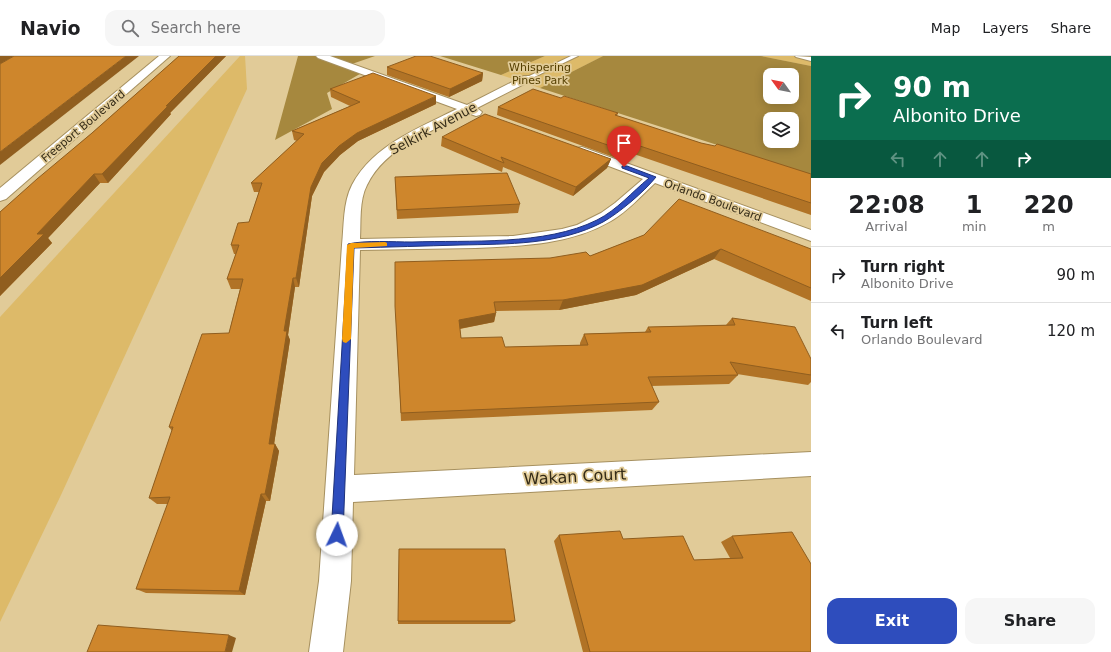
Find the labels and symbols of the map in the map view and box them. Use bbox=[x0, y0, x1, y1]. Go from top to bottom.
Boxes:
park label: Whispering Pines Park bbox=[509, 61, 571, 87]
north arrow bbox=[763, 68, 799, 104]
street label: Freeport Boulevard bbox=[39, 88, 128, 165]
street label: Selkirk Avenue bbox=[387, 99, 479, 158]
pin bbox=[607, 126, 641, 167]
street label: Orlando Boulevard bbox=[662, 177, 763, 224]
street label: Wakan Court bbox=[523, 464, 627, 489]
position arrow bbox=[316, 514, 358, 556]

